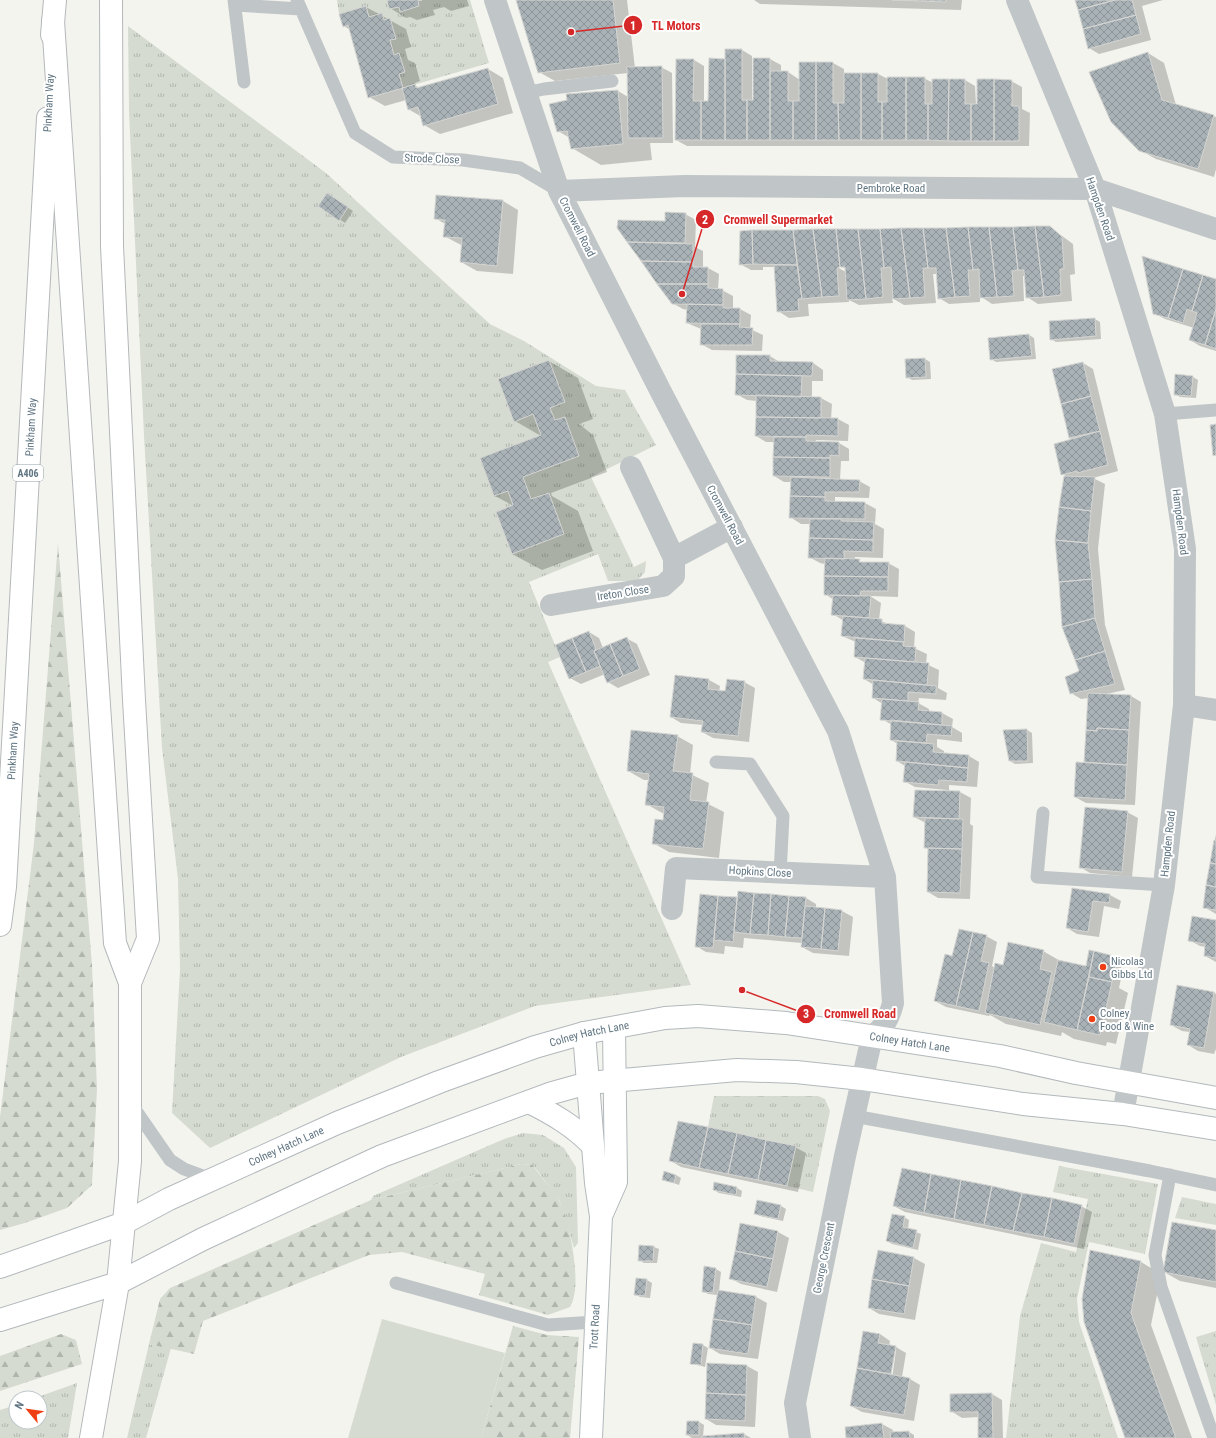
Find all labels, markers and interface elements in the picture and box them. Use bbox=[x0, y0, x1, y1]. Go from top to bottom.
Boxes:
callout: TL Motors bbox=[623, 13, 708, 37]
text: 1 bbox=[630, 19, 636, 33]
text: TL Motors bbox=[652, 19, 701, 33]
street label: Pinkham Way bbox=[41, 73, 57, 132]
street label: Strode Close bbox=[404, 152, 460, 166]
street label: Hampden Road bbox=[1083, 176, 1117, 242]
street label: Pembroke Road bbox=[857, 182, 925, 195]
street label: Cromwell Road bbox=[556, 195, 598, 259]
callout: Cromwell Supermarket bbox=[695, 207, 840, 231]
text: 2 bbox=[702, 213, 708, 227]
text: Cromwell Supermarket bbox=[723, 213, 833, 227]
street label: Pinkham Way bbox=[23, 397, 39, 457]
road number: A406 bbox=[13, 465, 43, 481]
street label: Cromwell Road bbox=[704, 483, 746, 547]
street label: Hampden Road bbox=[1170, 488, 1190, 556]
street label: Ireton Close bbox=[596, 583, 650, 603]
street label: Pinkham Way bbox=[5, 721, 21, 780]
street label: Hampden Road bbox=[1158, 810, 1178, 878]
street label: Hopkins Close bbox=[728, 864, 792, 880]
place label: Nicolas Gibbs Ltd bbox=[1111, 955, 1152, 981]
marker: Nicolas Gibbs Ltd bbox=[1098, 962, 1108, 972]
callout: Cromwell Road bbox=[796, 1002, 904, 1026]
text: 3 bbox=[803, 1007, 809, 1021]
text: Cromwell Road bbox=[824, 1007, 896, 1021]
place label: Colney Food & Wine bbox=[1100, 1007, 1154, 1033]
marker: Colney Food & Wine bbox=[1087, 1014, 1097, 1024]
street label: Colney Hatch Lane bbox=[548, 1018, 630, 1049]
street label: Colney Hatch Lane bbox=[869, 1029, 951, 1055]
street label: Colney Hatch Lane bbox=[246, 1123, 326, 1169]
street label: George Crescent bbox=[811, 1221, 837, 1295]
street label: Trott Road bbox=[587, 1304, 603, 1350]
north arrow bbox=[8, 1390, 48, 1430]
text: N bbox=[12, 1399, 27, 1411]

